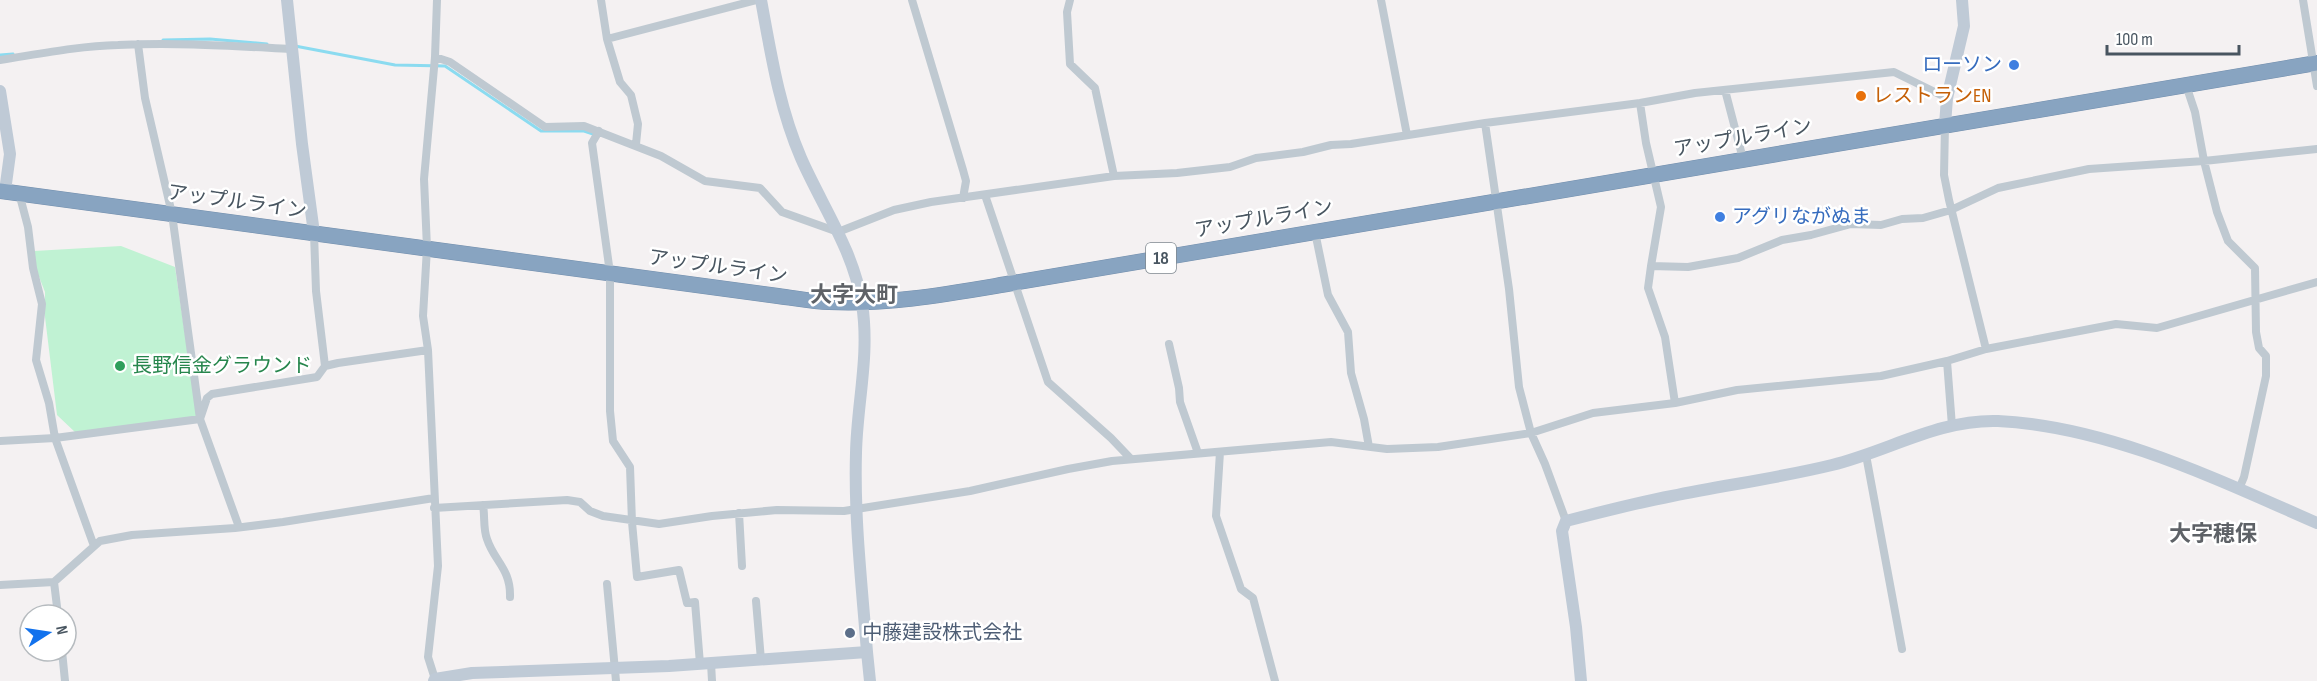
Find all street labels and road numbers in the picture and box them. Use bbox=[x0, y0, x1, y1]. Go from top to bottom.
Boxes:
street label: アップルライン bbox=[1672, 114, 1814, 162]
street label: アップルライン bbox=[166, 180, 308, 224]
street label: アップルライン bbox=[1193, 195, 1335, 243]
road number: 18 bbox=[1146, 243, 1176, 273]
street label: アップルライン bbox=[647, 245, 789, 289]

